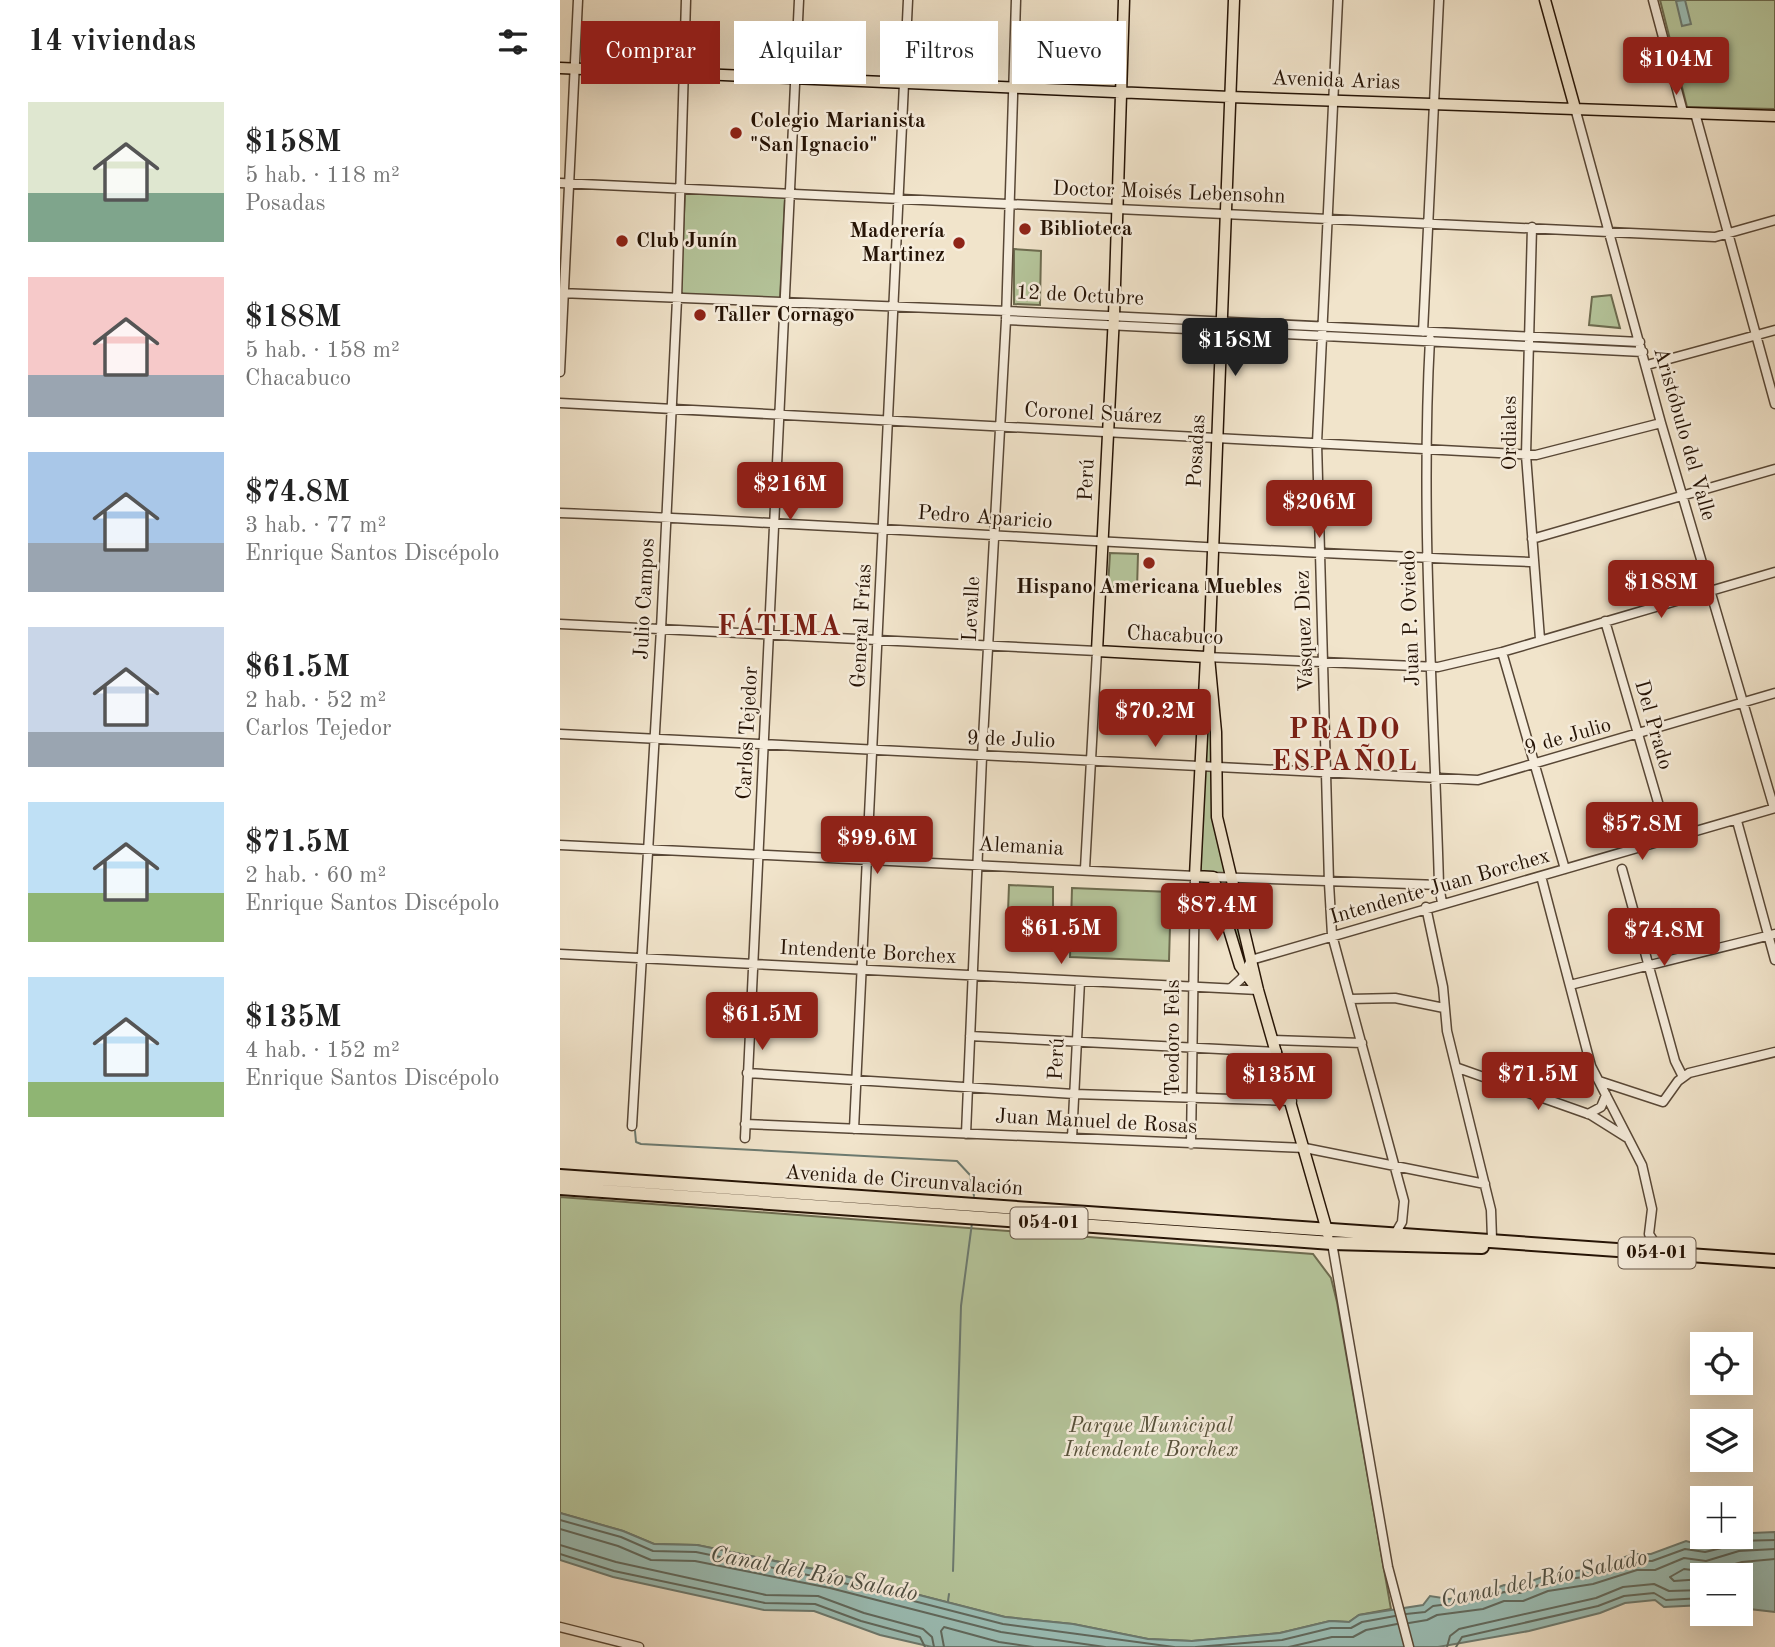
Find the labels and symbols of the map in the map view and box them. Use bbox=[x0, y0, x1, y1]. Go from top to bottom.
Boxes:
pin: $104M bbox=[1627, 38, 1725, 97]
street label: Avenida Arias bbox=[1271, 68, 1401, 94]
place label: Colegio Marianista "San Ignacio" bbox=[750, 111, 926, 156]
marker: Colegio Marianista "San Ignacio" bbox=[728, 125, 744, 141]
street label: Doctor Moisés Lebensohn bbox=[1052, 178, 1286, 208]
place label: Biblioteca bbox=[1039, 219, 1133, 240]
place label: Maderería Martinez bbox=[849, 221, 945, 266]
marker: Biblioteca bbox=[1017, 221, 1033, 237]
place label: Club Junín bbox=[636, 231, 737, 252]
marker: Club Junín bbox=[614, 233, 630, 249]
marker: Maderería Martinez bbox=[951, 235, 967, 251]
street label: 12 de Octubre bbox=[1015, 282, 1145, 310]
place label: Taller Cornago bbox=[714, 305, 855, 326]
marker: Taller Cornago bbox=[692, 307, 708, 323]
pin: $158M bbox=[1186, 318, 1284, 378]
street label: Aristóbulo del Valle bbox=[1649, 345, 1719, 523]
street label: Ordiales bbox=[1500, 396, 1521, 470]
street label: Coronel Suárez bbox=[1023, 400, 1163, 428]
street label: Posadas bbox=[1185, 414, 1209, 488]
street label: Perú bbox=[1075, 458, 1099, 502]
pin: $216M bbox=[741, 462, 839, 522]
pin: $206M bbox=[1270, 480, 1368, 540]
street label: Pedro Aparicio bbox=[917, 503, 1053, 533]
street label: Julio Campos bbox=[631, 538, 659, 660]
street label: Juan P. Oviedo bbox=[1398, 549, 1424, 687]
marker: Hispano Americana Muebles bbox=[1141, 555, 1157, 571]
pin: $188M bbox=[1612, 560, 1710, 620]
street label: General Frías bbox=[848, 563, 876, 689]
street label: Vásquez Diez bbox=[1292, 570, 1318, 692]
street label: Levalle bbox=[960, 576, 984, 642]
place label: Hispano Americana Muebles bbox=[1016, 577, 1282, 598]
district label: FÁTIMA bbox=[717, 607, 843, 642]
street label: Chacabuco bbox=[1126, 623, 1224, 649]
street label: Carlos Tejedor bbox=[734, 665, 762, 800]
street label: Del Prado bbox=[1630, 678, 1676, 772]
pin: $70.2M bbox=[1098, 690, 1212, 749]
street label: 9 de Julio bbox=[1522, 715, 1614, 759]
district label: PRADO ESPAÑOL bbox=[1271, 717, 1419, 777]
street label: 9 de Julio bbox=[966, 728, 1056, 752]
pin: $57.8M bbox=[1585, 802, 1699, 862]
pin: $99.6M bbox=[820, 816, 934, 876]
street label: Alemania bbox=[978, 834, 1064, 860]
street label: Intendente Juan Borchex bbox=[1328, 846, 1552, 928]
pin: $87.4M bbox=[1160, 884, 1274, 943]
pin: $61.5M bbox=[1004, 906, 1118, 966]
pin: $74.8M bbox=[1607, 908, 1721, 968]
street label: Intendente Borchex bbox=[779, 938, 957, 968]
street label: Teodoro Fels bbox=[1163, 979, 1184, 1097]
pin: $61.5M bbox=[705, 992, 819, 1052]
street label: Perú bbox=[1045, 1037, 1069, 1081]
pin: $71.5M bbox=[1481, 1052, 1595, 1112]
pin: $135M bbox=[1230, 1054, 1328, 1113]
street label: Juan Manuel de Rosas bbox=[994, 1106, 1198, 1138]
street label: Avenida de Circunvalación bbox=[784, 1162, 1024, 1200]
road number: 054-01 bbox=[1010, 1208, 1088, 1238]
road number: 054-01 bbox=[1618, 1238, 1696, 1268]
park label: Parque Municipal Intendente Borchex bbox=[1063, 1416, 1238, 1461]
water label: Canal del Río Salado bbox=[708, 1543, 920, 1605]
water label: Canal del Río Salado bbox=[1439, 1546, 1649, 1612]

